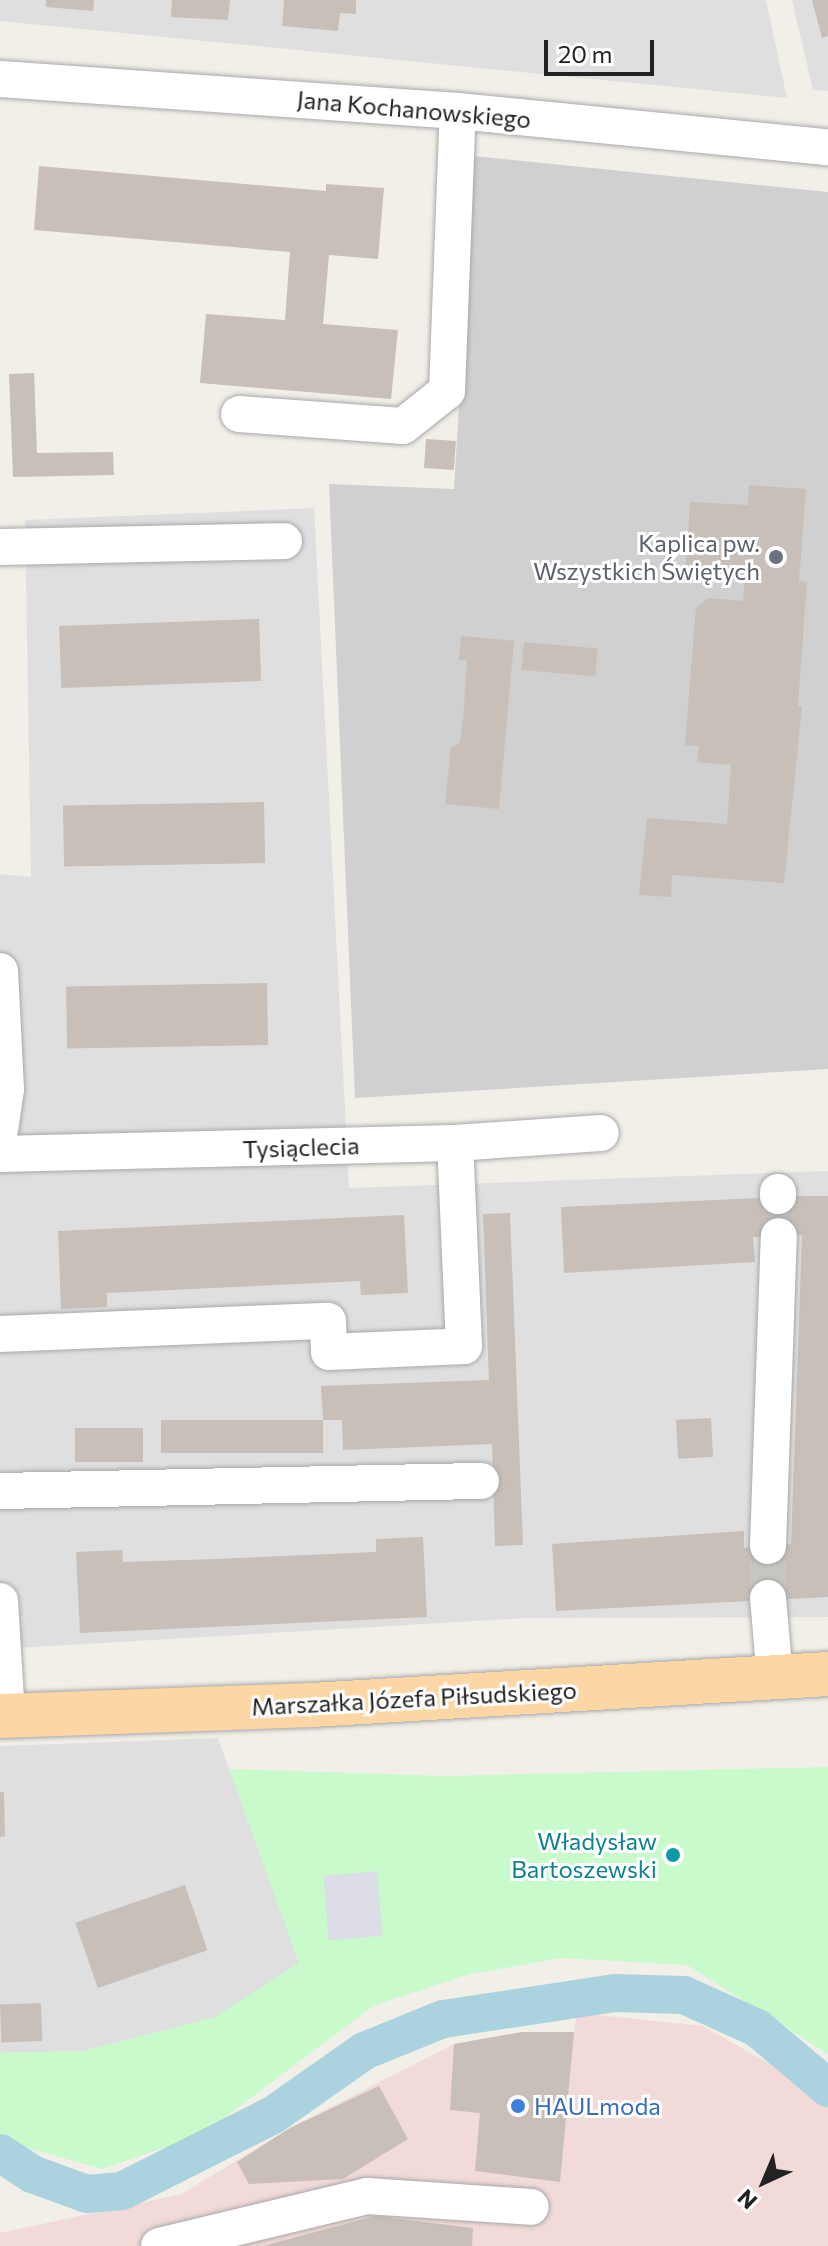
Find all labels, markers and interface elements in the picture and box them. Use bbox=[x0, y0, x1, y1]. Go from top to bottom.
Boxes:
scale bar bbox=[548, 24, 658, 74]
text: 20 m bbox=[558, 39, 612, 68]
street label: Jana Kochanowskiego bbox=[296, 84, 532, 134]
place label: Kaplica pw. Wszystkich Świętych bbox=[533, 529, 760, 585]
marker: Kaplica pw. Wszystkich Świętych bbox=[767, 548, 785, 566]
street label: Tysiąclecia bbox=[242, 1131, 360, 1163]
street label: Marszałka Józefa Piłsudskiego bbox=[251, 1675, 577, 1721]
place label: Władysław Bartoszewski bbox=[511, 1827, 657, 1883]
marker: Władysław Bartoszewski bbox=[664, 1846, 682, 1864]
place label: HAULmoda bbox=[534, 2092, 661, 2120]
marker: HAULmoda bbox=[509, 2097, 527, 2115]
north arrow bbox=[724, 2142, 804, 2222]
text: N bbox=[732, 2184, 762, 2215]

